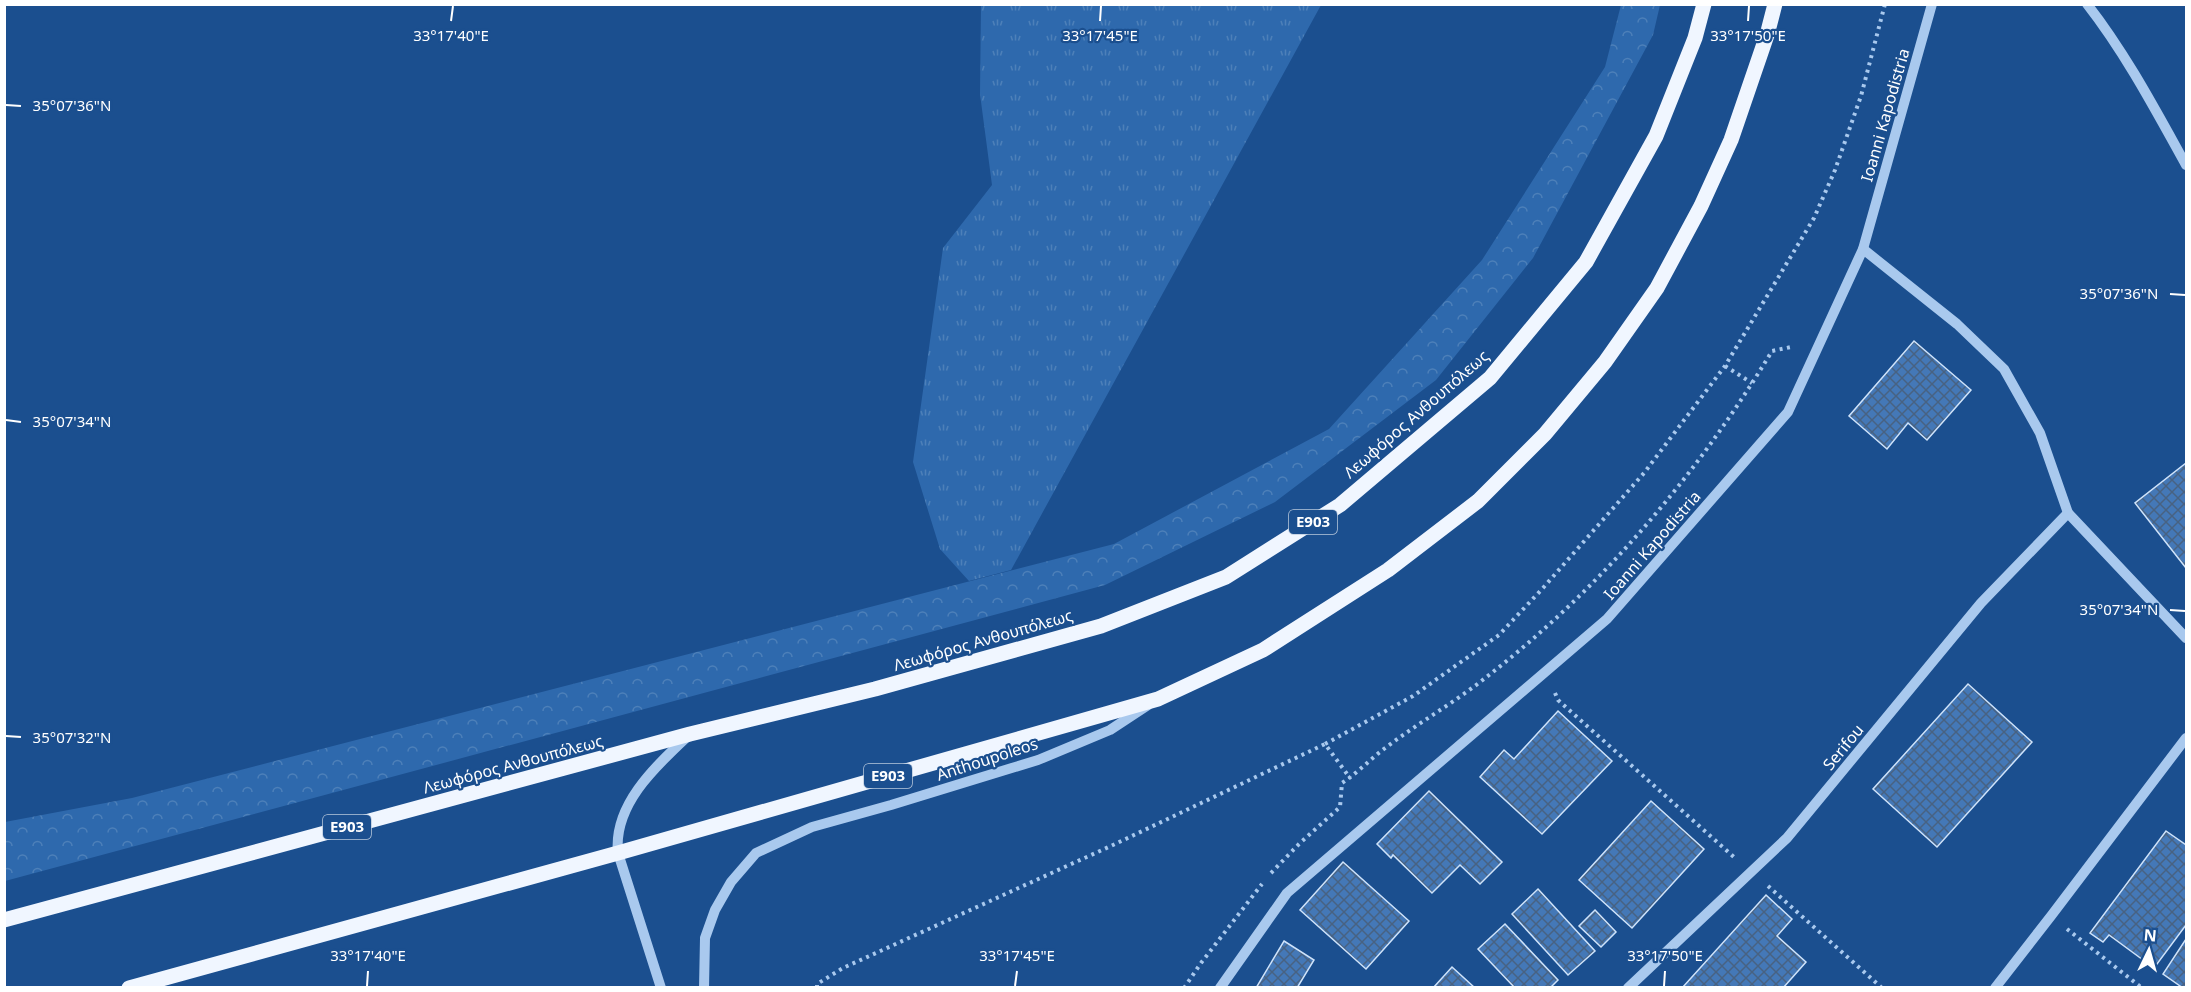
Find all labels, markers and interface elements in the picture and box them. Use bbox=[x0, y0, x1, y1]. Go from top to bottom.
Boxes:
text: 33°17'40"E bbox=[413, 25, 489, 45]
text: 33°17'45"E bbox=[1062, 25, 1138, 45]
text: 33°17'50"E bbox=[1710, 25, 1786, 45]
street label: Ioanni Kapodistria bbox=[1855, 46, 1915, 184]
text: 35°07'36"N bbox=[33, 95, 111, 115]
text: 35°07'36"N bbox=[2080, 283, 2158, 303]
street label: Λεωφόρος Ανθουπόλεως bbox=[1339, 345, 1493, 483]
text: 35°07'34"N bbox=[33, 411, 111, 431]
street label: Ioanni Kapodistria bbox=[1599, 486, 1705, 604]
road number: E903 bbox=[1289, 510, 1337, 534]
text: 35°07'34"N bbox=[2080, 599, 2158, 619]
street label: Λεωφόρος Ανθουπόλεως bbox=[891, 604, 1075, 676]
street label: Serifou bbox=[1818, 719, 1868, 775]
text: 35°07'32"N bbox=[33, 727, 111, 747]
street label: Λεωφόρος Ανθουπόλεως bbox=[421, 729, 606, 799]
street label: Anthoupoleos bbox=[933, 732, 1041, 786]
road number: E903 bbox=[864, 764, 912, 788]
road number: E903 bbox=[323, 815, 371, 839]
north arrow bbox=[2119, 920, 2179, 980]
text: N bbox=[2143, 924, 2158, 947]
text: 33°17'40"E bbox=[330, 945, 406, 965]
text: 33°17'45"E bbox=[979, 945, 1055, 965]
text: 33°17'50"E bbox=[1627, 945, 1703, 965]

